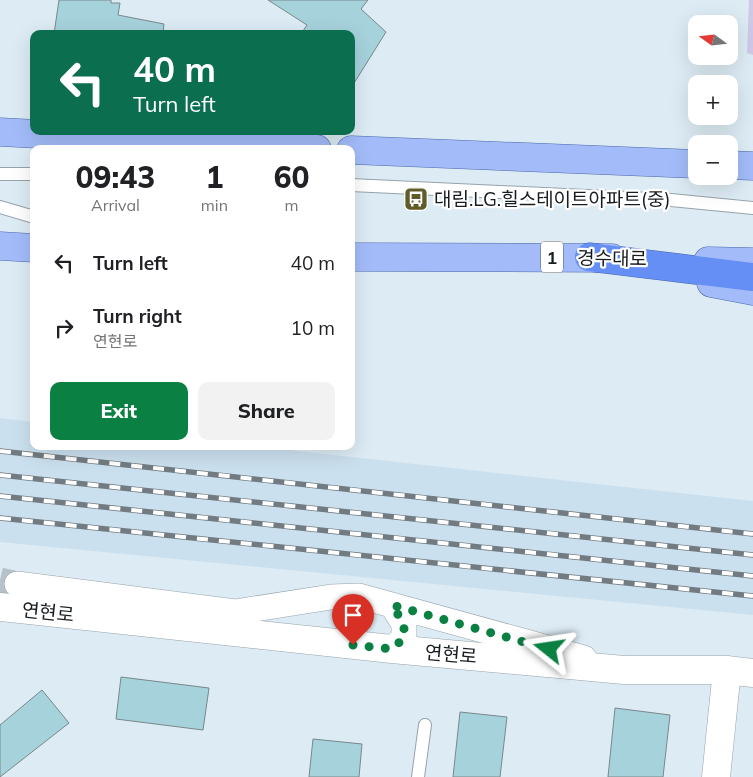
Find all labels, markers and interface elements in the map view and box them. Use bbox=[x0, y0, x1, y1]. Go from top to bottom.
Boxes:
north arrow bbox=[688, 15, 738, 65]
map controls bbox=[688, 15, 738, 185]
text: 40 m bbox=[133, 47, 216, 91]
icon: left bbox=[50, 50, 115, 115]
button: + bbox=[688, 75, 738, 125]
text: Turn left bbox=[133, 90, 216, 118]
button: − bbox=[688, 135, 738, 185]
text: 09:43 bbox=[75, 158, 155, 196]
text: 1 bbox=[205, 158, 223, 196]
text: 60 bbox=[274, 158, 310, 196]
bus stop icon: 대림.LG.힐스테이트아파트(중) bbox=[403, 186, 429, 212]
place label: 대림.LG.힐스테이트아파트(중) bbox=[434, 187, 671, 211]
text: Arrival bbox=[91, 195, 140, 215]
text: min bbox=[201, 195, 228, 215]
text: m bbox=[284, 195, 299, 215]
road number: 1 bbox=[541, 242, 563, 272]
street label: 경수대로 bbox=[577, 245, 647, 271]
icon: left bbox=[50, 249, 78, 277]
text: Turn left bbox=[93, 251, 168, 275]
text: 40 m bbox=[291, 251, 335, 275]
text: Turn right bbox=[93, 304, 182, 328]
icon: right bbox=[50, 314, 78, 342]
text: 10 m bbox=[291, 316, 335, 340]
text: 연현로 bbox=[93, 331, 137, 351]
button: Exit bbox=[50, 382, 188, 440]
button: Share bbox=[198, 382, 335, 440]
pin bbox=[332, 594, 374, 645]
street label: 연현로 bbox=[21, 597, 75, 627]
icon: arrive bbox=[339, 601, 367, 629]
position arrow bbox=[522, 622, 574, 674]
street label: 연현로 bbox=[424, 640, 478, 668]

